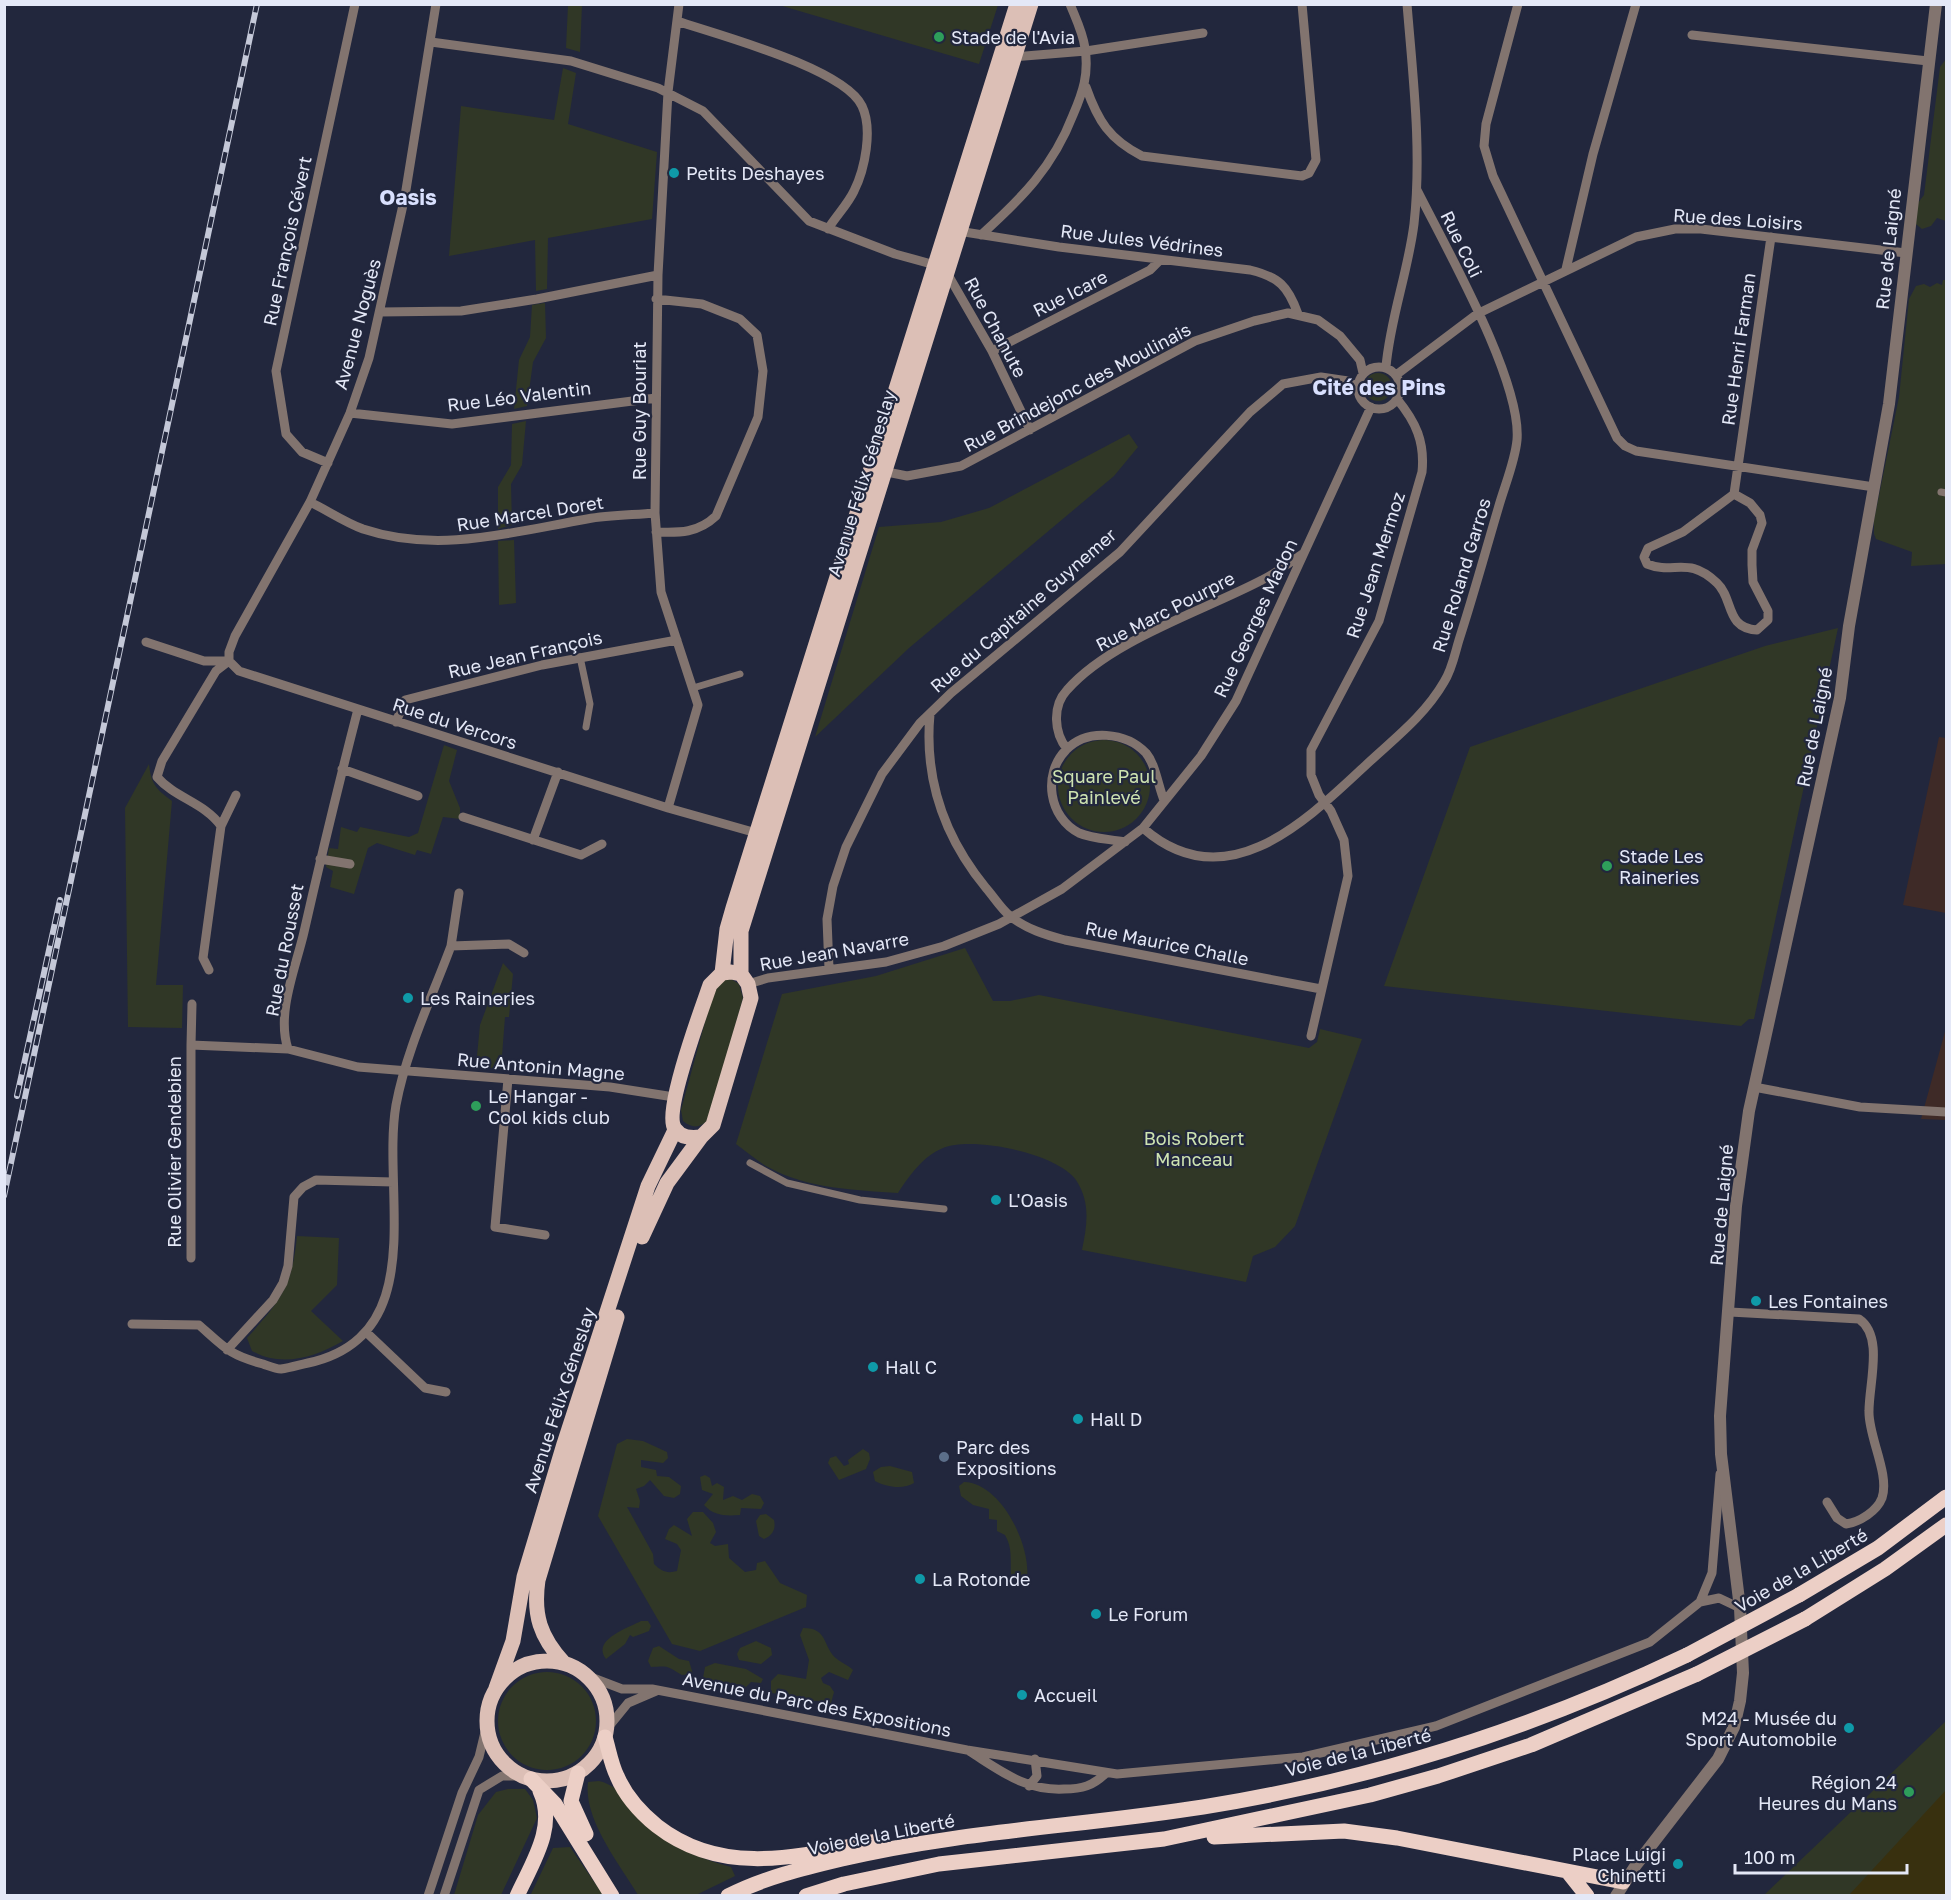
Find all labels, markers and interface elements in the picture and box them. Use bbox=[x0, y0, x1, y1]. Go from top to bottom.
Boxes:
place label: Stade de l'Avia bbox=[951, 26, 1075, 48]
marker: Stade de l'Avia bbox=[932, 30, 946, 44]
street label: Rue François Cévert bbox=[258, 154, 316, 328]
place label: Petits Deshayes bbox=[686, 162, 824, 184]
marker: Petits Deshayes bbox=[667, 166, 681, 180]
district label: Oasis bbox=[379, 184, 437, 210]
street label: Rue de Laigné bbox=[1871, 187, 1905, 311]
street label: Rue des Loisirs bbox=[1672, 203, 1804, 235]
street label: Rue Coli bbox=[1436, 207, 1488, 281]
street label: Rue Jules Védrines bbox=[1059, 219, 1225, 261]
street label: Avenue Noguès bbox=[329, 256, 385, 392]
street label: Rue Icare bbox=[1029, 265, 1111, 321]
street label: Rue Henri Farman bbox=[1716, 271, 1760, 427]
street label: Rue Chanute bbox=[960, 273, 1032, 381]
street label: Rue Brindejonc des Moulinais bbox=[960, 318, 1194, 456]
street label: Rue Guy Bouriat bbox=[628, 342, 650, 480]
district label: Cité des Pins bbox=[1312, 374, 1446, 400]
street label: Rue Léo Valentin bbox=[446, 376, 592, 416]
street label: Avenue Félix Géneslay bbox=[822, 387, 900, 579]
street label: Rue Jean Mermoz bbox=[1341, 489, 1409, 641]
street label: Rue Marcel Doret bbox=[455, 491, 605, 535]
street label: Rue Roland Garros bbox=[1427, 495, 1495, 655]
street label: Rue du Capitaine Guynemer bbox=[926, 523, 1120, 697]
street label: Rue Georges Madon bbox=[1209, 535, 1301, 701]
street label: Rue Marc Pourpre bbox=[1092, 566, 1238, 656]
street label: Rue Jean François bbox=[446, 626, 604, 682]
street label: Rue de Laigné bbox=[1792, 665, 1836, 789]
street label: Rue du Vercors bbox=[390, 693, 520, 753]
park label: Square Paul Painlevé bbox=[1052, 765, 1156, 808]
place label: Stade Les Raineries bbox=[1619, 845, 1704, 888]
marker: Stade Les Raineries bbox=[1600, 859, 1614, 873]
street label: Rue du Rousset bbox=[260, 882, 308, 1018]
street label: Rue Maurice Challe bbox=[1083, 916, 1251, 970]
street label: Rue Jean Navarre bbox=[758, 927, 910, 975]
place label: Les Raineries bbox=[420, 987, 535, 1009]
marker: Les Raineries bbox=[401, 991, 415, 1005]
street label: Rue Antonin Magne bbox=[456, 1048, 626, 1084]
street label: Rue Olivier Gendebien bbox=[163, 1056, 185, 1248]
place label: Le Hangar - Cool kids club bbox=[488, 1085, 610, 1128]
marker: Le Hangar - Cool kids club bbox=[469, 1099, 483, 1113]
park label: Bois Robert Manceau bbox=[1144, 1127, 1244, 1170]
street label: Rue de Laigné bbox=[1705, 1143, 1737, 1267]
place label: L'Oasis bbox=[1008, 1189, 1068, 1211]
marker: L'Oasis bbox=[989, 1193, 1003, 1207]
place label: Les Fontaines bbox=[1768, 1290, 1888, 1312]
marker: Les Fontaines bbox=[1749, 1294, 1763, 1308]
street label: Avenue Félix Géneslay bbox=[519, 1304, 599, 1496]
place label: Hall C bbox=[885, 1356, 937, 1378]
marker: Hall C bbox=[866, 1360, 880, 1374]
place label: Hall D bbox=[1090, 1408, 1142, 1430]
marker: Hall D bbox=[1071, 1412, 1085, 1426]
place label: Parc des Expositions bbox=[956, 1436, 1057, 1479]
marker: Parc des Expositions bbox=[937, 1450, 951, 1464]
street label: Voie de la Liberté bbox=[1731, 1523, 1871, 1617]
place label: La Rotonde bbox=[932, 1568, 1031, 1590]
marker: La Rotonde bbox=[913, 1572, 927, 1586]
place label: Le Forum bbox=[1108, 1603, 1188, 1625]
marker: Le Forum bbox=[1089, 1607, 1103, 1621]
street label: Avenue du Parc des Expositions bbox=[681, 1667, 953, 1741]
place label: Accueil bbox=[1034, 1684, 1098, 1706]
marker: Accueil bbox=[1015, 1688, 1029, 1702]
place label: M24 - Musée du Sport Automobile bbox=[1685, 1707, 1837, 1750]
marker: M24 - Musée du Sport Automobile bbox=[1842, 1721, 1856, 1735]
street label: Voie de la Liberté bbox=[1283, 1723, 1433, 1781]
place label: Région 24 Heures du Mans bbox=[1758, 1771, 1897, 1814]
marker: Région 24 Heures du Mans bbox=[1902, 1785, 1916, 1799]
street label: Voie de la Liberté bbox=[805, 1809, 957, 1859]
scale bar bbox=[1735, 1837, 1908, 1875]
place label: Place Luigi Chinetti bbox=[1572, 1843, 1666, 1886]
text: 100 m bbox=[1744, 1846, 1795, 1868]
marker: Place Luigi Chinetti bbox=[1671, 1857, 1685, 1871]

